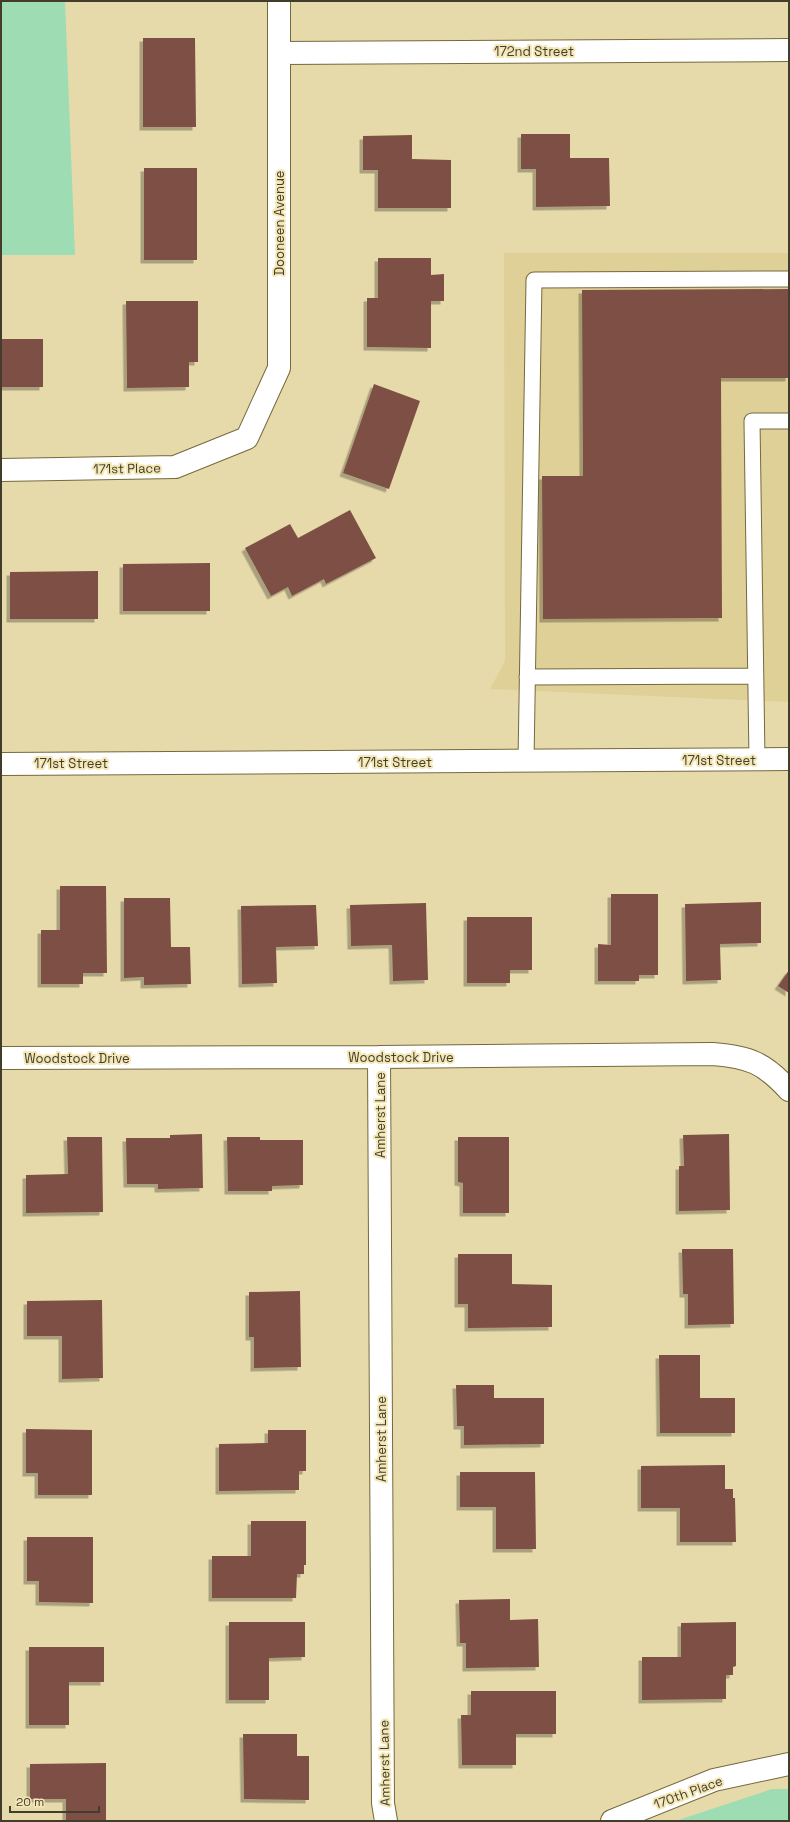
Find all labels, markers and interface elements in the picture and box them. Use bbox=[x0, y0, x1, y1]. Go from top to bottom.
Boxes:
street label: 172nd Street bbox=[494, 43, 574, 60]
street label: Dooneen Avenue bbox=[271, 170, 288, 276]
street label: 171st Place bbox=[93, 459, 161, 478]
street label: 171st Street bbox=[682, 752, 756, 769]
street label: 171st Street bbox=[358, 754, 432, 771]
street label: 171st Street bbox=[34, 755, 108, 772]
street label: Woodstock Drive bbox=[348, 1049, 454, 1066]
street label: Woodstock Drive bbox=[24, 1050, 130, 1067]
street label: Amherst Lane bbox=[372, 1072, 389, 1158]
street label: Amherst Lane bbox=[373, 1396, 390, 1482]
street label: Amherst Lane bbox=[375, 1720, 394, 1806]
street label: 170th Place bbox=[651, 1772, 725, 1813]
scale bar bbox=[10, 1788, 99, 1814]
text: 20 m bbox=[16, 1794, 44, 1810]

